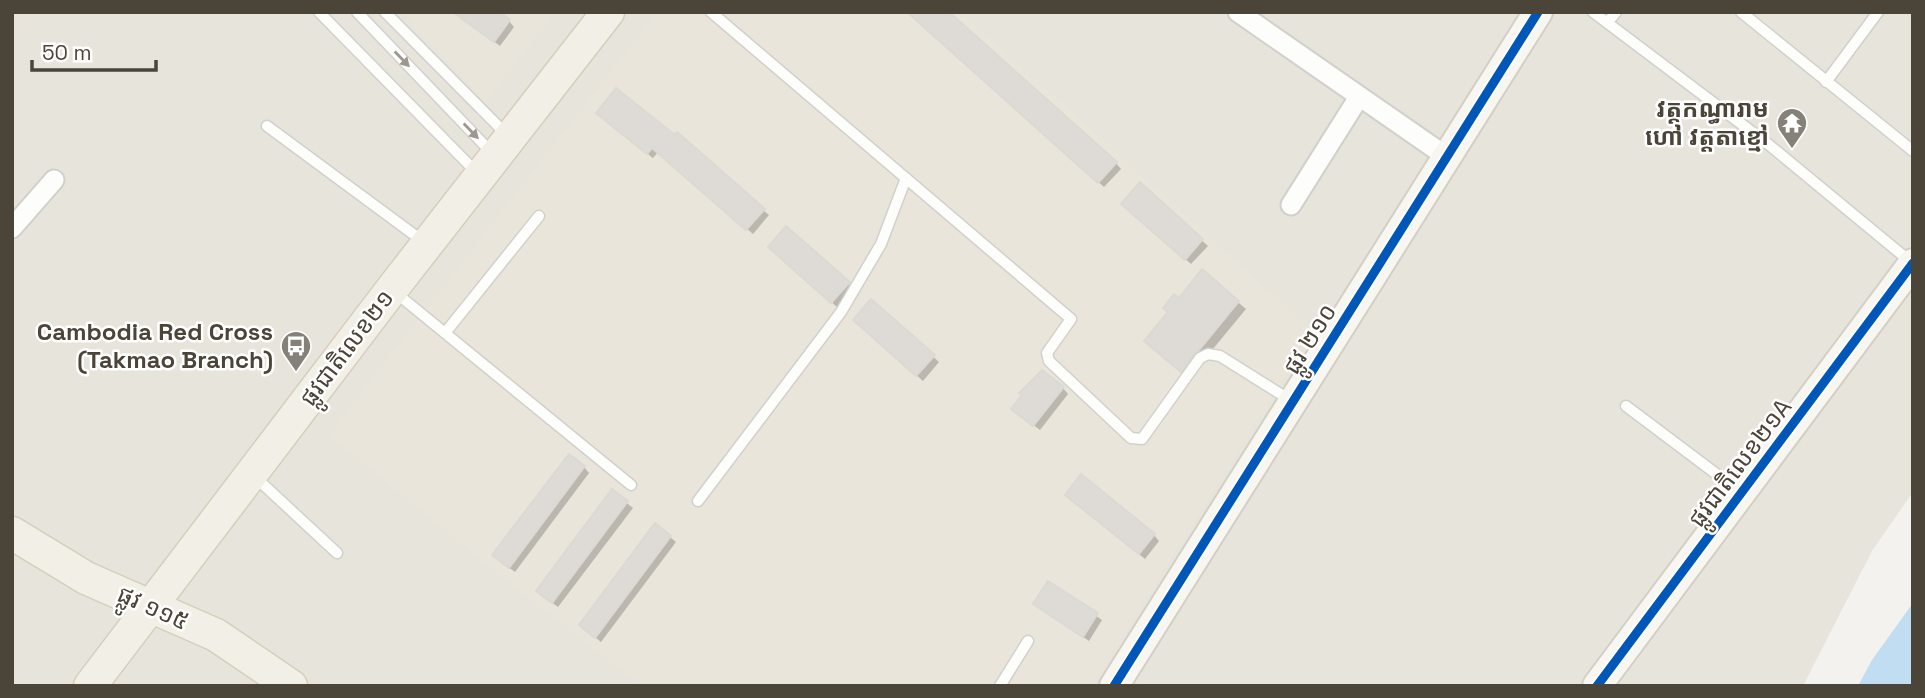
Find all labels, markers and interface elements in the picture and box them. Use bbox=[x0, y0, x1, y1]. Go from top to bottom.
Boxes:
scale bar bbox=[32, 28, 156, 72]
text: 50 m bbox=[42, 39, 92, 66]
one-way arrow bbox=[394, 50, 410, 67]
place label: វត្តកណ្ធារាម ហៅ វត្តតាខ្មៅ bbox=[1645, 93, 1769, 152]
temple icon: វត្តកណ្ធារាម ហៅ វត្តតាខ្មៅ bbox=[1775, 106, 1809, 150]
one-way arrow bbox=[463, 122, 479, 139]
street label: ផ្លូវជាតិលេខ២១ bbox=[293, 283, 406, 416]
street label: ផ្លូវ ២១០ bbox=[1276, 298, 1349, 384]
place label: Cambodia Red Cross (Takmao Branch) bbox=[37, 316, 273, 375]
bus stop icon: Cambodia Red Cross (Takmao Branch) bbox=[279, 329, 313, 373]
street label: ផ្លូវជាតិលេខ២១A bbox=[1681, 392, 1804, 538]
street label: ផ្លូវ ១១៥ bbox=[110, 578, 194, 643]

